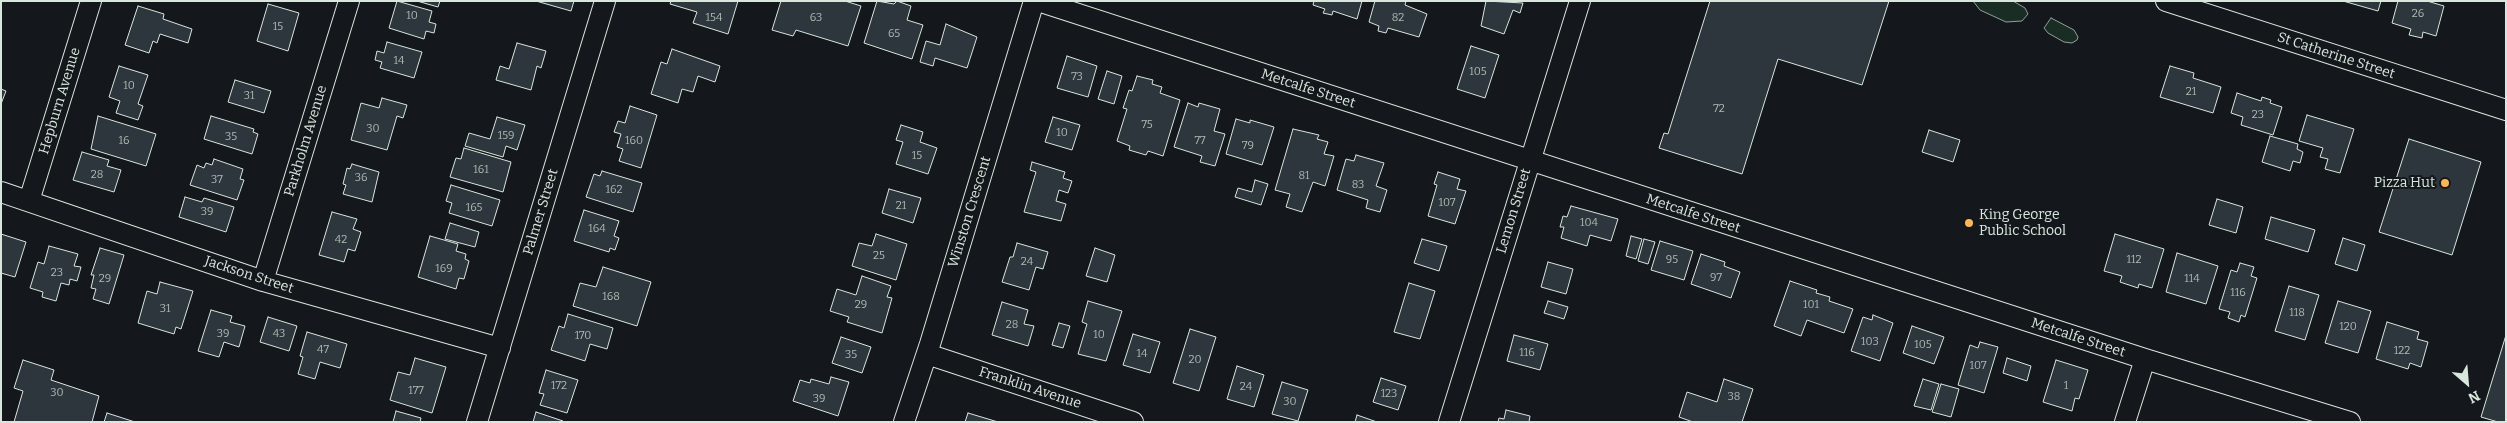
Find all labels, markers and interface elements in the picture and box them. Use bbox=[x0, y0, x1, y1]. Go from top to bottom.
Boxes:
house number: 26 bbox=[2412, 7, 2424, 21]
house number: 10 bbox=[406, 9, 418, 23]
house number: 154 bbox=[706, 11, 722, 25]
house number: 63 bbox=[810, 11, 822, 25]
house number: 82 bbox=[1392, 11, 1404, 25]
house number: 15 bbox=[273, 20, 283, 34]
house number: 65 bbox=[888, 27, 900, 41]
street label: St Catherine Street bbox=[2275, 29, 2397, 83]
street label: Hepburn Avenue bbox=[36, 46, 84, 156]
house number: 14 bbox=[394, 54, 404, 68]
house number: 105 bbox=[1469, 65, 1487, 79]
street label: Metcalfe Street bbox=[1259, 66, 1357, 112]
house number: 73 bbox=[1071, 70, 1083, 84]
house number: 10 bbox=[123, 79, 135, 93]
street label: Parkholm Avenue bbox=[281, 83, 331, 199]
house number: 21 bbox=[2186, 85, 2196, 99]
house number: 31 bbox=[244, 89, 254, 103]
house number: 72 bbox=[1713, 102, 1725, 116]
house number: 23 bbox=[2252, 108, 2264, 122]
house number: 75 bbox=[1141, 118, 1153, 132]
house number: 30 bbox=[366, 122, 380, 136]
house number: 10 bbox=[1056, 126, 1068, 140]
house number: 159 bbox=[498, 129, 514, 143]
house number: 35 bbox=[225, 130, 237, 144]
house number: 16 bbox=[119, 134, 129, 148]
house number: 160 bbox=[625, 134, 643, 148]
house number: 77 bbox=[1194, 134, 1206, 148]
house number: 79 bbox=[1242, 139, 1254, 153]
house number: 15 bbox=[912, 149, 922, 163]
street label: Winston Crescent bbox=[945, 154, 995, 270]
house number: 161 bbox=[473, 163, 489, 177]
street label: Palmer Street bbox=[520, 167, 562, 257]
street label: Lemon Street bbox=[1493, 167, 1535, 255]
house number: 28 bbox=[91, 168, 103, 182]
house number: 81 bbox=[1298, 169, 1310, 183]
house number: 36 bbox=[355, 171, 367, 185]
house number: 37 bbox=[211, 173, 223, 187]
place label: Pizza Hut bbox=[2374, 175, 2435, 191]
marker: Pizza Hut bbox=[2439, 177, 2451, 189]
house number: 83 bbox=[1352, 178, 1364, 192]
house number: 162 bbox=[606, 183, 622, 197]
street label: Metcalfe Street bbox=[1644, 191, 1742, 237]
house number: 107 bbox=[1438, 196, 1456, 210]
house number: 21 bbox=[896, 199, 906, 213]
house number: 165 bbox=[466, 201, 482, 215]
house number: 39 bbox=[201, 205, 213, 219]
place label: King George Public School bbox=[1979, 207, 2066, 240]
house number: 104 bbox=[1580, 216, 1598, 230]
marker: King George Public School bbox=[1963, 217, 1975, 229]
house number: 164 bbox=[588, 222, 606, 236]
house number: 42 bbox=[335, 233, 347, 247]
house number: 25 bbox=[873, 249, 885, 263]
street label: Jackson Street bbox=[202, 253, 296, 297]
house number: 95 bbox=[1666, 253, 1678, 267]
house number: 112 bbox=[2127, 253, 2141, 267]
house number: 24 bbox=[1021, 255, 1033, 269]
house number: 169 bbox=[435, 262, 453, 276]
house number: 23 bbox=[51, 266, 63, 280]
house number: 97 bbox=[1710, 271, 1722, 285]
house number: 29 bbox=[99, 272, 111, 286]
house number: 114 bbox=[2184, 272, 2200, 286]
house number: 116 bbox=[2230, 286, 2246, 300]
house number: 168 bbox=[602, 290, 620, 304]
house number: 29 bbox=[855, 298, 867, 312]
house number: 101 bbox=[1803, 298, 1819, 312]
house number: 31 bbox=[160, 302, 170, 316]
house number: 118 bbox=[2289, 306, 2305, 320]
street label: Metcalfe Street bbox=[2029, 315, 2127, 361]
house number: 28 bbox=[1006, 318, 1018, 332]
house number: 120 bbox=[2339, 320, 2357, 334]
house number: 39 bbox=[217, 327, 229, 341]
house number: 43 bbox=[273, 327, 285, 341]
house number: 10 bbox=[1093, 328, 1105, 342]
house number: 170 bbox=[575, 329, 591, 343]
house number: 103 bbox=[1861, 335, 1879, 349]
house number: 105 bbox=[1914, 338, 1932, 352]
house number: 47 bbox=[317, 343, 329, 357]
house number: 122 bbox=[2394, 344, 2410, 358]
house number: 116 bbox=[1519, 346, 1535, 360]
house number: 14 bbox=[1137, 347, 1147, 361]
house number: 35 bbox=[845, 348, 857, 362]
house number: 20 bbox=[1188, 353, 1202, 367]
north arrow bbox=[2442, 358, 2492, 408]
house number: 107 bbox=[1969, 359, 1987, 373]
street label: Franklin Avenue bbox=[977, 364, 1083, 412]
house number: 172 bbox=[551, 379, 567, 393]
house number: 1 bbox=[2064, 379, 2068, 393]
house number: 24 bbox=[1240, 380, 1252, 394]
house number: 177 bbox=[408, 384, 424, 398]
house number: 30 bbox=[50, 386, 64, 400]
house number: 123 bbox=[1381, 387, 1397, 401]
text: N bbox=[2465, 387, 2483, 407]
house number: 38 bbox=[1728, 390, 1740, 404]
house number: 39 bbox=[813, 392, 825, 406]
house number: 30 bbox=[1283, 395, 1297, 409]

